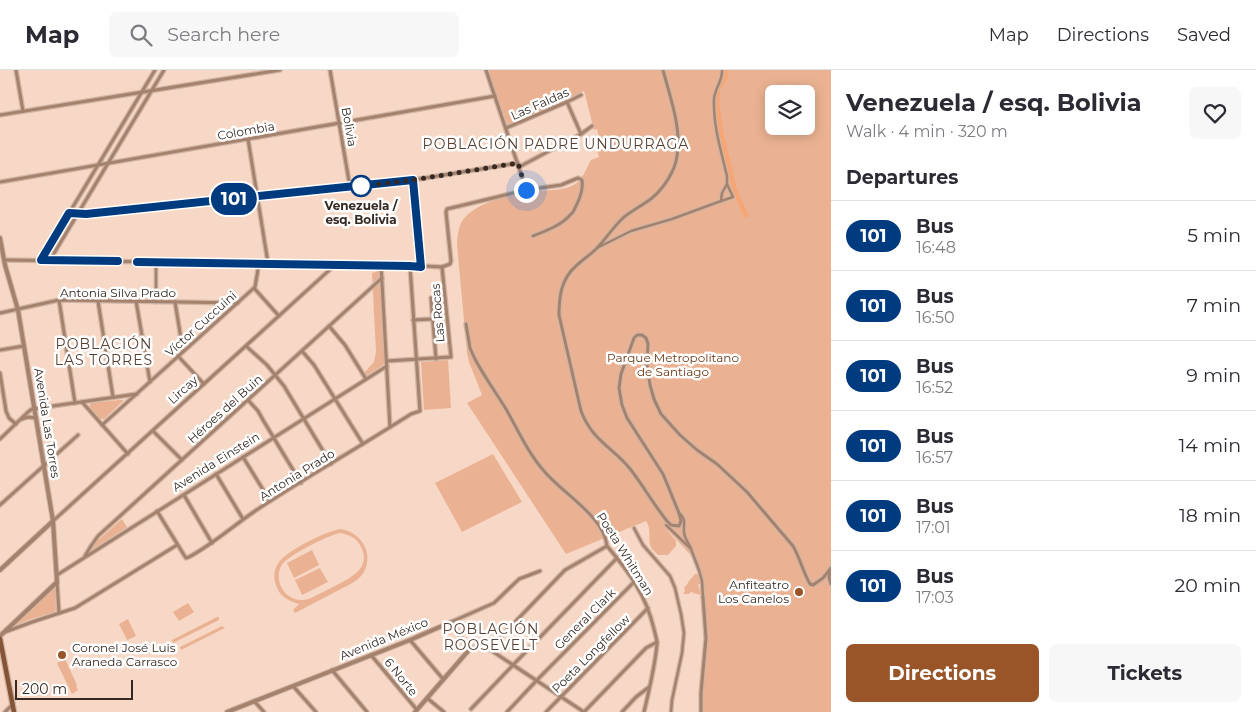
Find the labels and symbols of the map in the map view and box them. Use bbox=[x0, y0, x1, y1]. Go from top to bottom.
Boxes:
street label: Las Faldas bbox=[508, 84, 571, 123]
street label: Bolivia bbox=[339, 106, 360, 148]
street label: Colombia bbox=[216, 118, 276, 143]
district label: POBLACIÓN PADRE UNDURRAGA bbox=[423, 135, 689, 153]
marker: Venezuela / esq. Bolivia bbox=[350, 175, 372, 197]
your location bbox=[514, 178, 539, 203]
line badge: 101 bbox=[205, 183, 263, 215]
place label: Venezuela / esq. Bolivia bbox=[323, 198, 399, 227]
street label: Las Rocas bbox=[427, 283, 448, 343]
street label: Antonia Silva Prado bbox=[60, 285, 176, 300]
street label: Víctor Cuccuini bbox=[162, 288, 239, 360]
district label: POBLACIÓN LAS TORRES bbox=[55, 335, 153, 369]
park label: Parque Metropolitano de Santiago bbox=[607, 350, 739, 379]
street label: Avenida Las Torres bbox=[31, 367, 64, 479]
street label: Héroes del Buin bbox=[184, 371, 265, 446]
street label: Lircay bbox=[165, 372, 201, 407]
street label: Avenida Einstein bbox=[169, 429, 262, 494]
street label: Antonia Prado bbox=[256, 445, 337, 504]
street label: Poeta Whitman bbox=[594, 509, 657, 598]
place label: Anfiteatro Los Canelos bbox=[718, 577, 789, 606]
street label: General Clark bbox=[551, 584, 619, 652]
marker: Anfiteatro Los Canelos bbox=[793, 586, 805, 598]
street label: Poeta Longfellow bbox=[548, 611, 633, 696]
street label: Avenida México bbox=[337, 614, 430, 663]
district label: POBLACIÓN ROOSEVELT bbox=[443, 620, 539, 654]
place label: Coronel José Luis Araneda Carrasco bbox=[72, 640, 177, 669]
marker: Coronel José Luis Araneda Carrasco bbox=[56, 649, 68, 661]
street label: 6 Norte bbox=[382, 655, 421, 699]
scale bar bbox=[15, 677, 132, 700]

